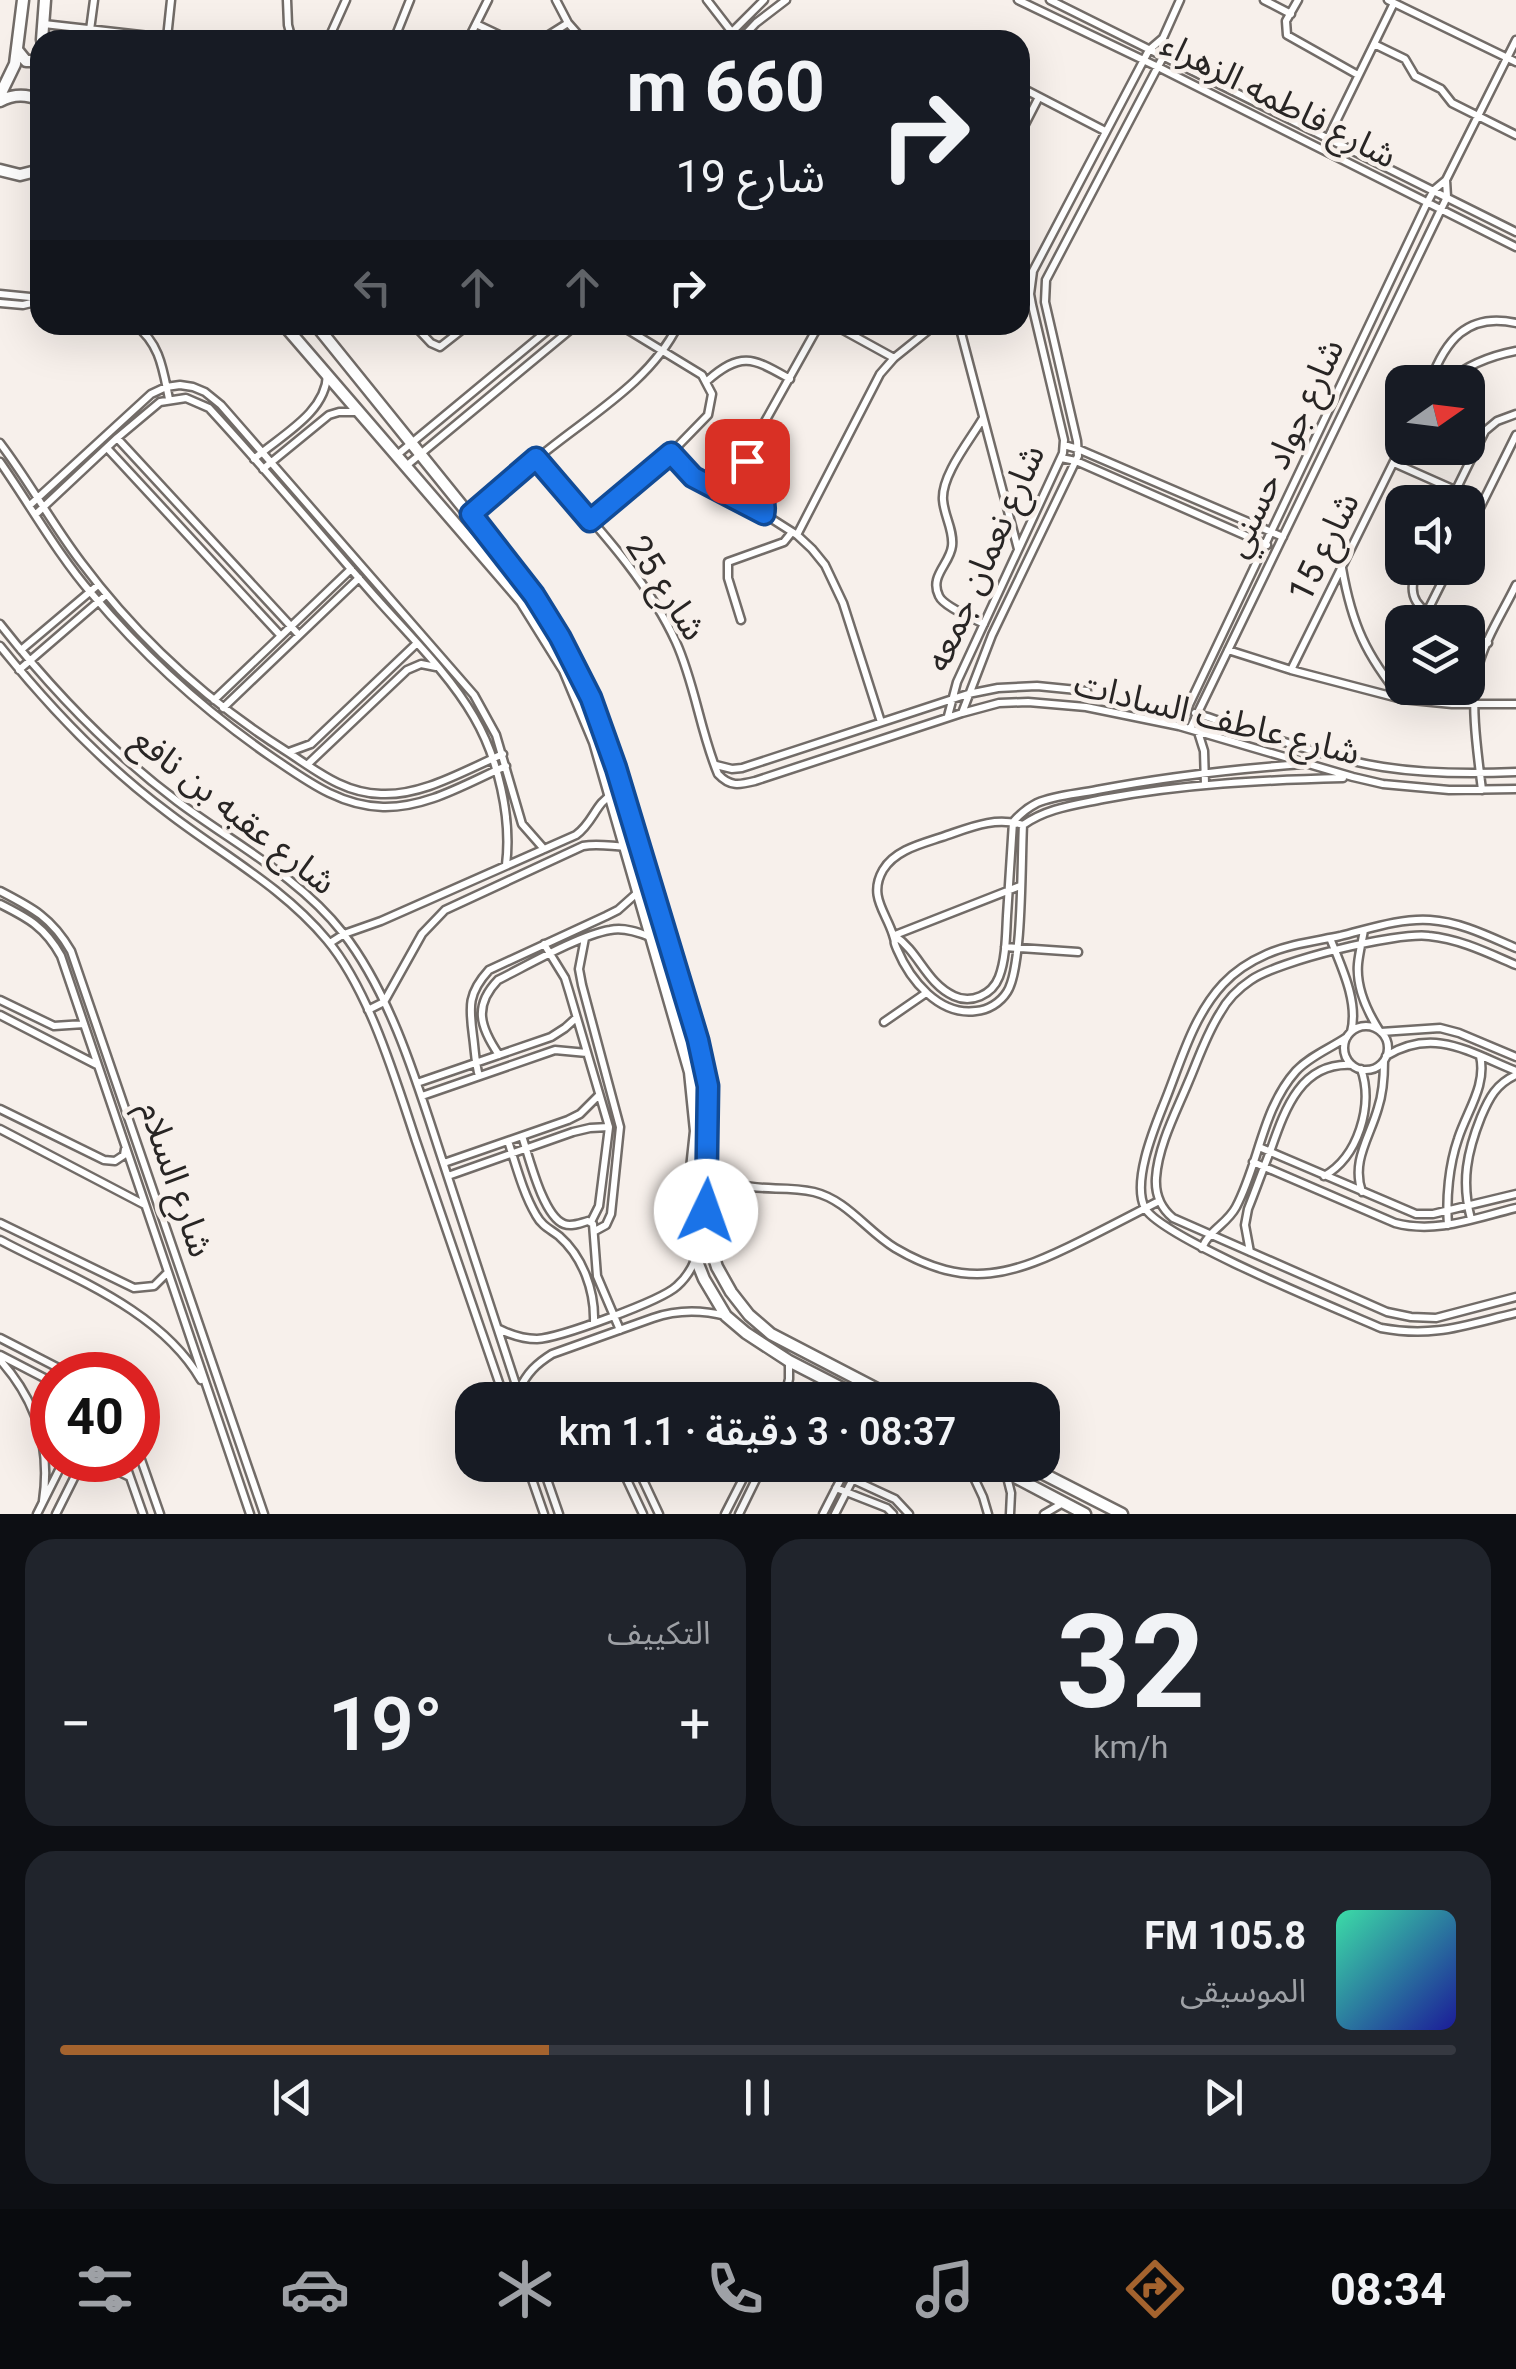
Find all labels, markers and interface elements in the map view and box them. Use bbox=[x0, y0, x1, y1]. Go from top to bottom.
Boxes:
street label: شارع فاطمه الزهراء bbox=[1152, 23, 1403, 181]
text: 660 m bbox=[626, 46, 825, 128]
icon: right bbox=[860, 70, 990, 200]
text: شارع 19 bbox=[676, 150, 825, 203]
icon: left bbox=[345, 260, 400, 315]
icon: ahead bbox=[450, 260, 505, 315]
icon: ahead bbox=[555, 260, 610, 315]
icon: right bbox=[660, 260, 715, 315]
street label: شارع جواد حسني bbox=[1216, 332, 1358, 566]
north arrow bbox=[1385, 365, 1485, 465]
map controls bbox=[1385, 365, 1485, 705]
pin bbox=[705, 419, 790, 504]
icon: arrive bbox=[720, 434, 775, 489]
street label: شارع نعمان جمعه bbox=[917, 438, 1058, 680]
button: sound bbox=[1385, 485, 1485, 585]
street label: شارع 15 bbox=[1280, 486, 1372, 610]
street label: شارع 25 bbox=[613, 528, 715, 651]
button: layers bbox=[1385, 605, 1485, 705]
street label: شارع عاطف السادات bbox=[1069, 663, 1364, 778]
street label: شارع عقبه بن نافع bbox=[121, 719, 344, 907]
street label: شارع السلام bbox=[126, 1096, 222, 1264]
position arrow bbox=[654, 1159, 758, 1263]
speed limit sign: 40 bbox=[30, 1352, 160, 1482]
text: 08:37 · 3 دقيقة · 1.1 km bbox=[559, 1410, 956, 1454]
text: 32 bbox=[1056, 1586, 1205, 1739]
text: التكييف bbox=[607, 1614, 711, 1652]
text: 19° bbox=[328, 1680, 443, 1768]
text: − bbox=[60, 1692, 91, 1756]
text: + bbox=[679, 1692, 711, 1756]
text: km/h bbox=[1093, 1728, 1168, 1766]
text: 105.8 FM bbox=[1144, 1914, 1306, 1958]
text: الموسيقى bbox=[1180, 1972, 1306, 2010]
icon: previous bbox=[265, 2070, 320, 2125]
icon: pause bbox=[730, 2070, 785, 2125]
icon: next bbox=[1196, 2070, 1251, 2125]
icon: filters bbox=[70, 2254, 140, 2324]
icon: car bbox=[280, 2254, 350, 2324]
icon: climate bbox=[490, 2254, 560, 2324]
icon: phone bbox=[700, 2254, 770, 2324]
icon: music bbox=[910, 2254, 980, 2324]
icon: directions bbox=[1120, 2254, 1190, 2324]
text: 08:34 bbox=[1330, 2263, 1446, 2316]

